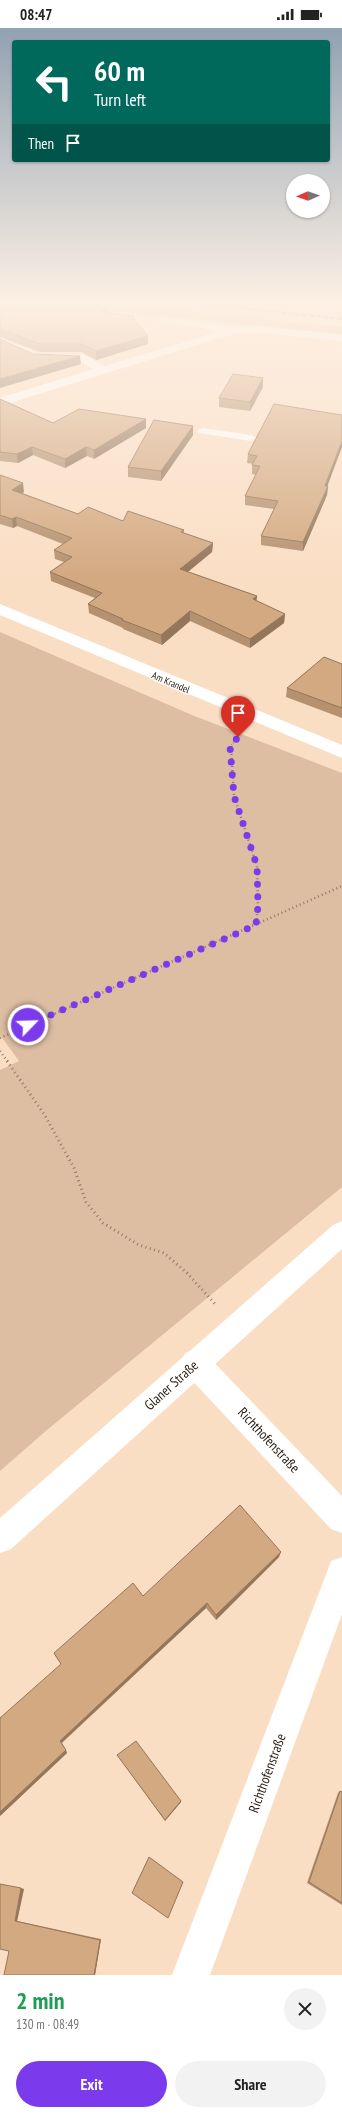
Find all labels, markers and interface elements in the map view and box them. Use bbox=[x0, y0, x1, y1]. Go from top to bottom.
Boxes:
text: 08:47 bbox=[20, 5, 52, 24]
text: 60 m bbox=[94, 52, 145, 89]
icon: left bbox=[28, 56, 80, 108]
text: Turn left bbox=[94, 88, 146, 111]
icon: arrive bbox=[62, 132, 84, 154]
text: Then bbox=[28, 134, 54, 153]
north arrow bbox=[286, 174, 330, 218]
map controls bbox=[286, 174, 330, 218]
street label: Am Krandel bbox=[150, 669, 192, 697]
pin bbox=[221, 696, 255, 737]
icon: arrive bbox=[227, 702, 249, 724]
position arrow bbox=[7, 1004, 49, 1046]
street label: Glaner Straße bbox=[140, 1356, 202, 1414]
street label: Richthofenstraße bbox=[234, 1404, 304, 1477]
street label: Richthofenstraße bbox=[244, 1731, 290, 1815]
text: 2 min bbox=[16, 1985, 64, 2016]
button: close bbox=[284, 1988, 326, 2030]
text: 130 m · 08:49 bbox=[16, 2016, 79, 2033]
button: Exit bbox=[16, 2061, 167, 2107]
button: Share bbox=[175, 2061, 326, 2107]

